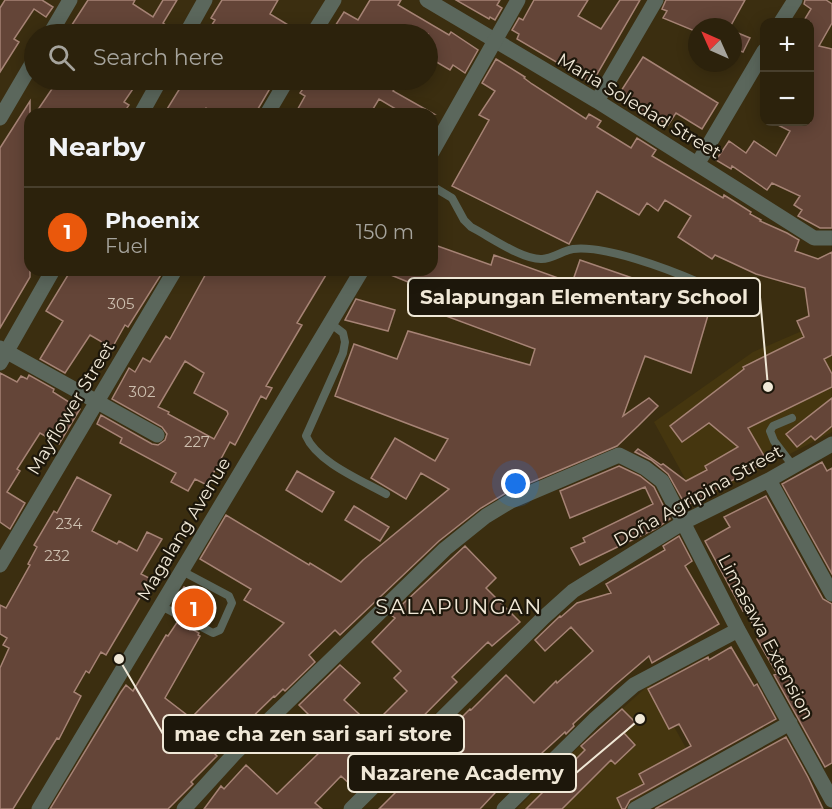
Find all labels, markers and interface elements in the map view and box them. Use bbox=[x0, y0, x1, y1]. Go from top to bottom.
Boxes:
north arrow bbox=[688, 18, 742, 72]
map controls bbox=[760, 18, 814, 126]
button: + bbox=[760, 18, 814, 72]
search box bbox=[24, 24, 438, 90]
icon: search bbox=[45, 41, 78, 74]
text: Search here bbox=[93, 44, 224, 71]
street label: Maria Soledad Street bbox=[553, 48, 725, 164]
button: − bbox=[760, 72, 814, 126]
text: Nearby bbox=[48, 131, 145, 163]
text: Phoenix bbox=[105, 207, 200, 234]
text: 1 bbox=[64, 220, 71, 244]
text: 150 m bbox=[356, 220, 414, 244]
text: Fuel bbox=[105, 234, 148, 258]
callout: Salapungan Elementary School bbox=[408, 278, 760, 316]
text: Salapungan Elementary School bbox=[420, 285, 748, 309]
house number: 305 bbox=[108, 294, 134, 313]
street label: Mayflower Street bbox=[22, 337, 120, 479]
house number: 302 bbox=[129, 382, 155, 401]
house number: 227 bbox=[184, 432, 210, 451]
street label: Doña Agripina Street bbox=[610, 440, 786, 552]
street label: Magalang Avenue bbox=[132, 453, 236, 605]
your location bbox=[501, 469, 530, 498]
house number: 234 bbox=[56, 514, 83, 533]
house number: 232 bbox=[44, 546, 70, 565]
street label: Limasawa Extension bbox=[713, 551, 819, 723]
pin: 1 bbox=[174, 586, 214, 630]
district label: SALAPUNGAN bbox=[375, 594, 543, 619]
callout: mae cha zen sari sari store bbox=[163, 715, 464, 753]
text: mae cha zen sari sari store bbox=[174, 722, 452, 746]
callout: Nazarene Academy bbox=[348, 754, 576, 792]
text: Nazarene Academy bbox=[360, 761, 565, 785]

